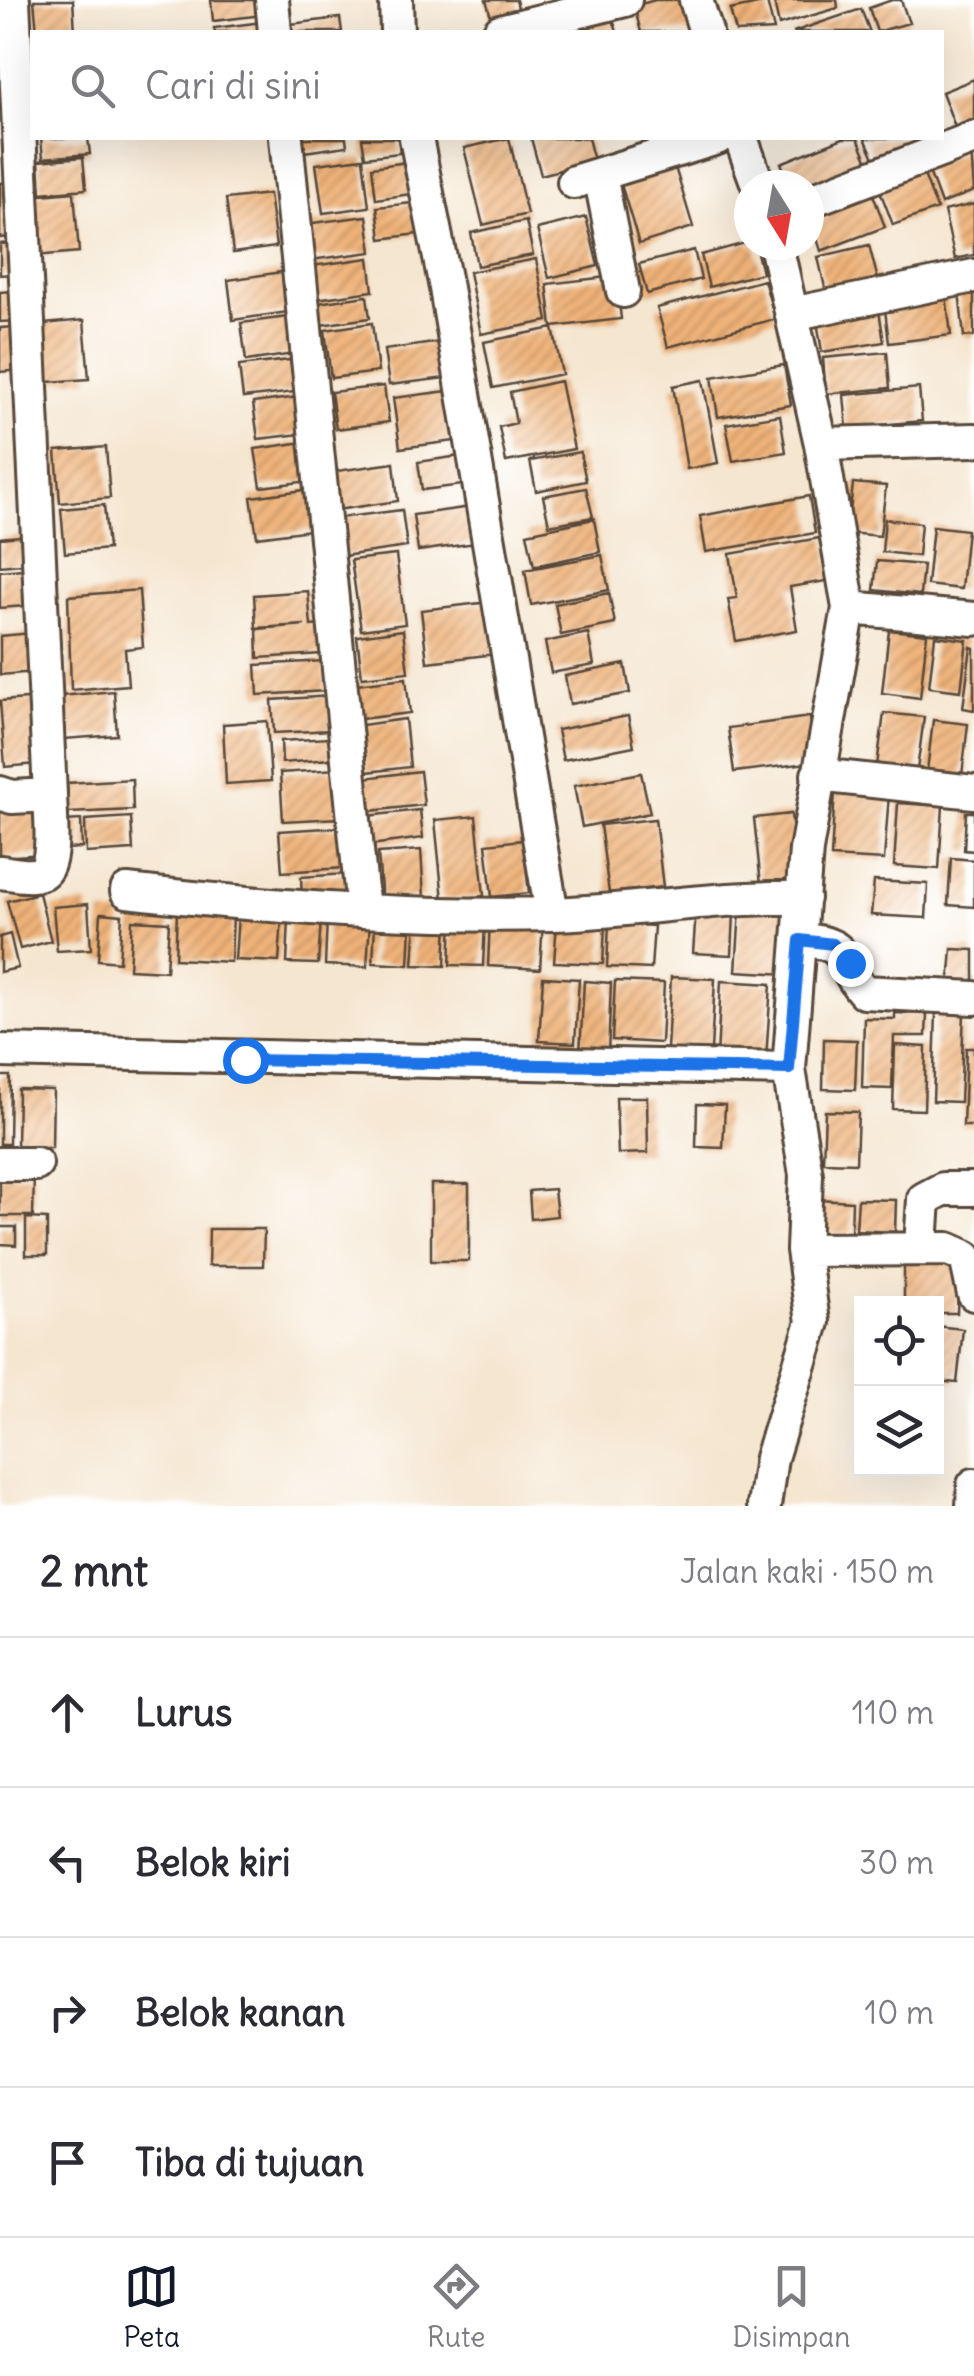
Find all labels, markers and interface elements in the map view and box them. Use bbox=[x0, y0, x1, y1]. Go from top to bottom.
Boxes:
search box bbox=[30, 30, 944, 140]
icon: search bbox=[65, 58, 120, 113]
text: Cari di sini bbox=[145, 62, 321, 109]
north arrow bbox=[734, 170, 824, 260]
route end bbox=[828, 941, 874, 987]
route start bbox=[223, 1038, 269, 1084]
map controls bbox=[854, 1296, 944, 1476]
button: locate bbox=[854, 1296, 944, 1386]
button: layers bbox=[854, 1386, 944, 1476]
text: 2 mnt bbox=[40, 1545, 148, 1597]
text: Jalan kaki · 150 m bbox=[680, 1551, 934, 1592]
icon: ahead bbox=[40, 1685, 95, 1740]
text: Lurus bbox=[135, 1689, 232, 1736]
text: 110 m bbox=[852, 1692, 934, 1733]
icon: left bbox=[40, 1835, 95, 1890]
text: Belok kiri bbox=[135, 1839, 291, 1886]
text: 30 m bbox=[859, 1842, 934, 1883]
icon: right bbox=[40, 1985, 95, 2040]
text: Belok kanan bbox=[135, 1989, 345, 2036]
text: 10 m bbox=[865, 1992, 934, 2033]
icon: arrive bbox=[40, 2135, 95, 2190]
text: Tiba di tujuan bbox=[135, 2139, 364, 2186]
tab: Peta bbox=[124, 2259, 180, 2355]
tab: Rute bbox=[427, 2259, 485, 2355]
tab: Disimpan bbox=[733, 2259, 850, 2355]

